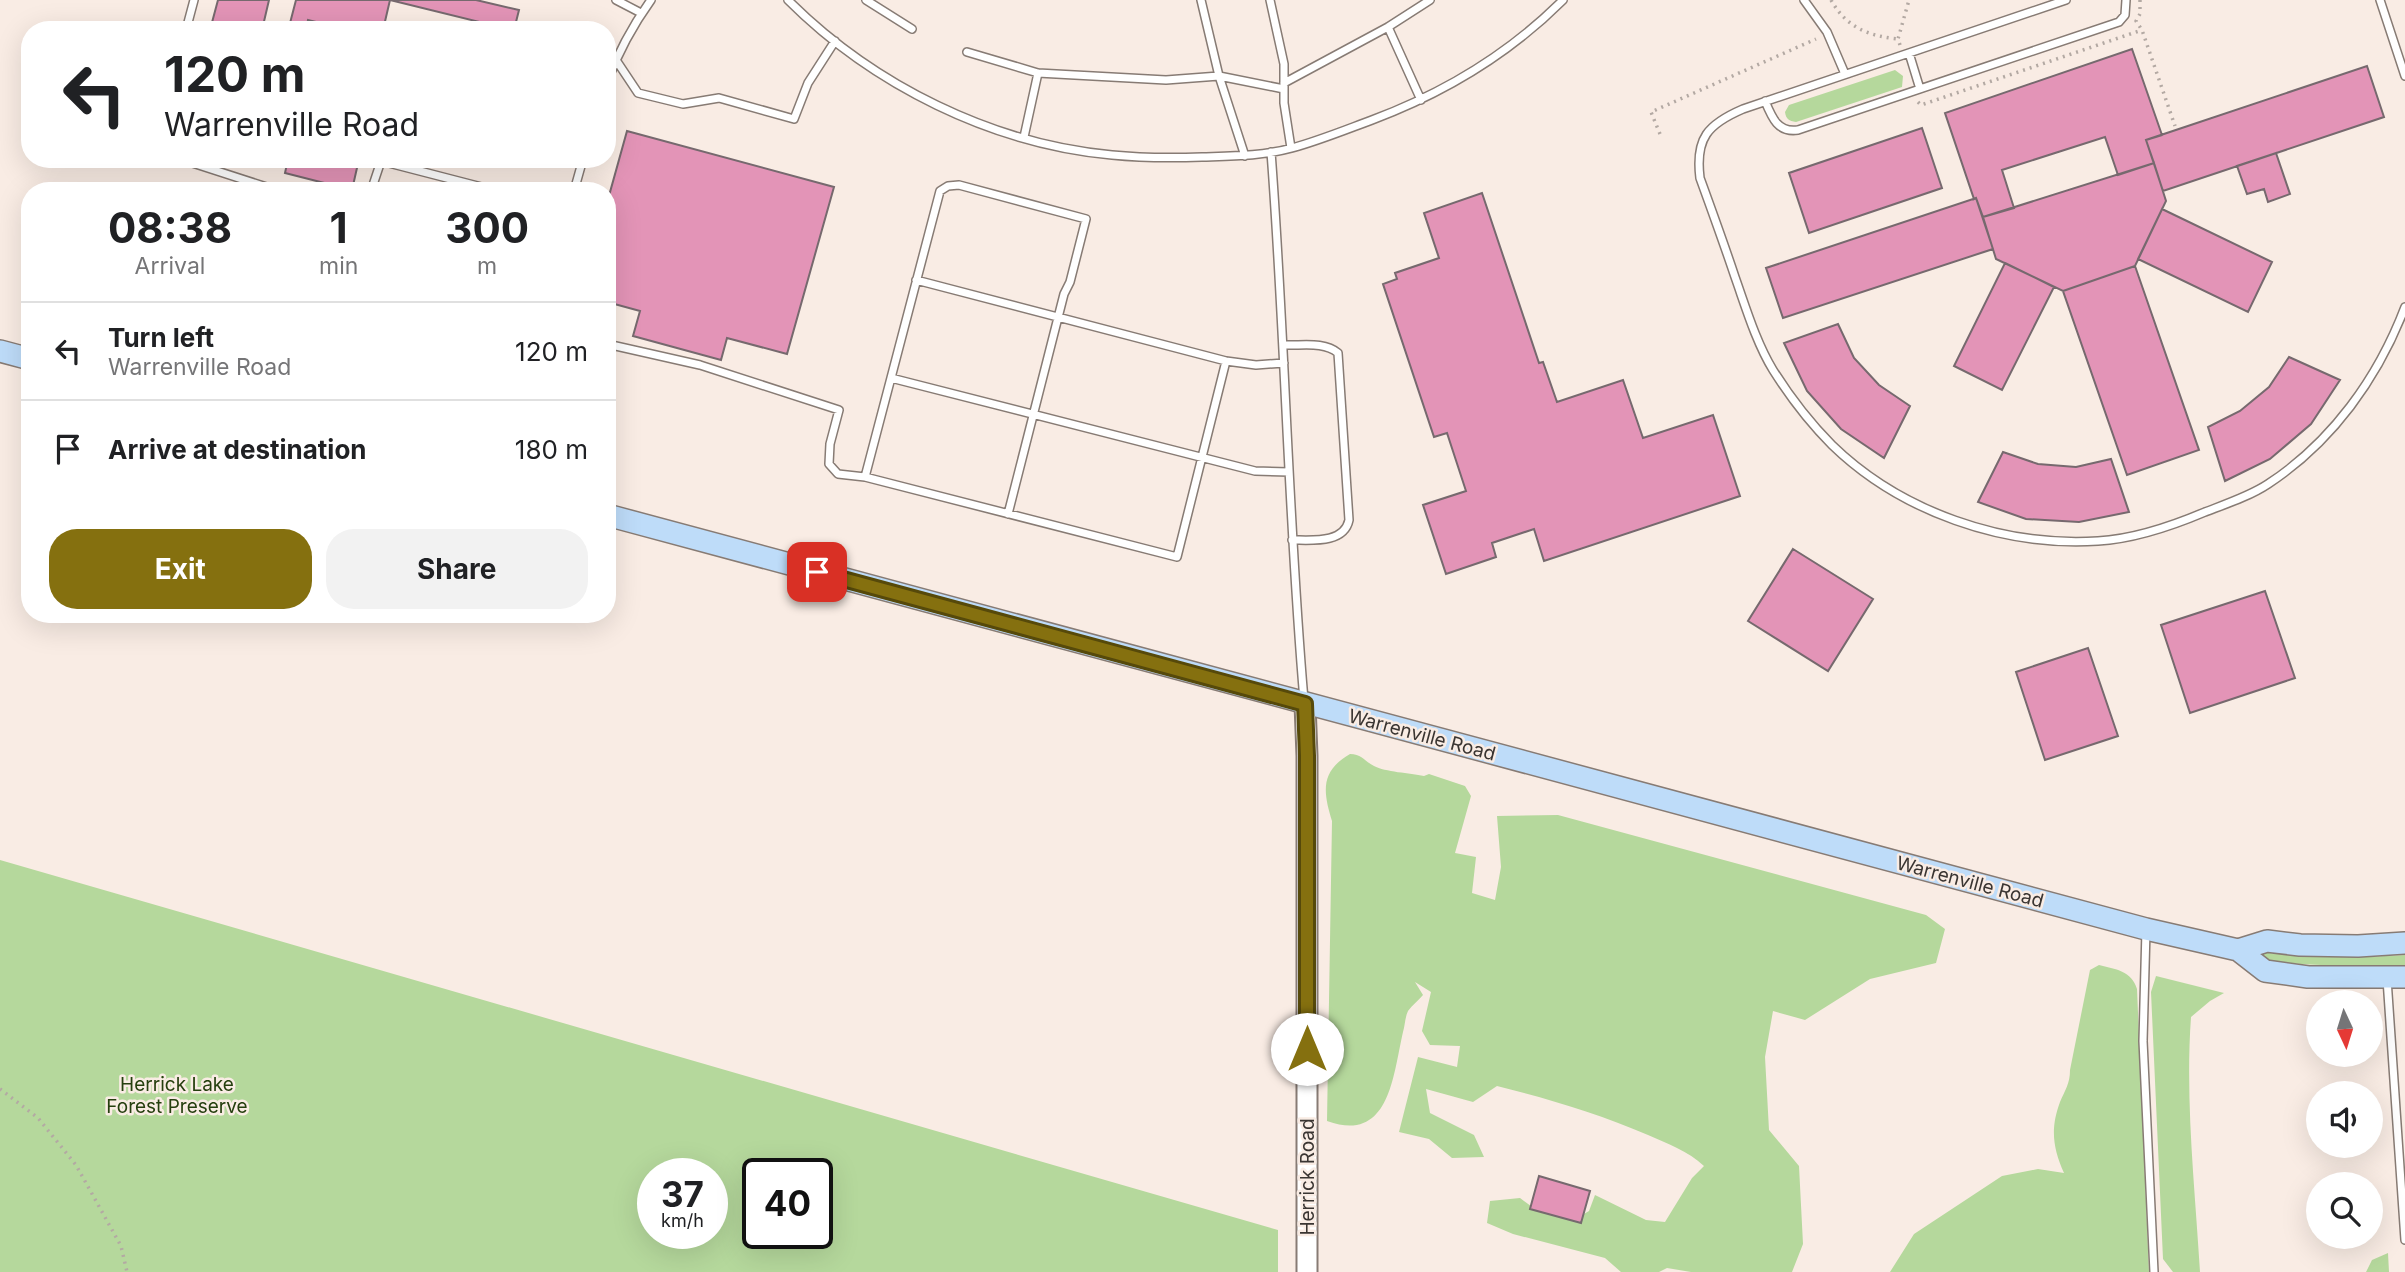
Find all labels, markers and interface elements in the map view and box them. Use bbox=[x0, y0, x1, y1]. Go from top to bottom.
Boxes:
text: 120 m bbox=[164, 45, 305, 104]
icon: left bbox=[49, 49, 140, 140]
text: Warrenville Road bbox=[164, 105, 419, 144]
text: 08:38 bbox=[108, 202, 232, 253]
text: 1 bbox=[330, 202, 348, 253]
text: 300 bbox=[445, 202, 529, 253]
text: Arrival bbox=[135, 252, 205, 280]
text: min bbox=[319, 252, 358, 280]
text: m bbox=[477, 252, 497, 280]
text: Turn left bbox=[108, 322, 214, 353]
icon: left bbox=[49, 332, 87, 370]
text: 120 m bbox=[515, 336, 588, 367]
text: Warrenville Road bbox=[108, 353, 291, 381]
icon: arrive bbox=[49, 430, 87, 468]
text: Arrive at destination bbox=[108, 434, 367, 465]
text: 180 m bbox=[515, 434, 588, 465]
button: Exit bbox=[49, 529, 312, 609]
button: Share bbox=[326, 529, 588, 609]
pin bbox=[787, 542, 847, 602]
icon: arrive bbox=[798, 553, 836, 591]
street label: Warrenville Road bbox=[1346, 704, 1498, 766]
street label: Warrenville Road bbox=[1894, 851, 2046, 913]
north arrow bbox=[2306, 990, 2384, 1068]
map controls bbox=[2306, 990, 2383, 1249]
position arrow bbox=[1270, 1012, 1344, 1086]
park label: Herrick Lake Forest Preserve bbox=[106, 1073, 248, 1118]
button: sound bbox=[2306, 1081, 2383, 1158]
street label: Herrick Road bbox=[1296, 1118, 1319, 1236]
speed limit sign: 40 bbox=[742, 1158, 833, 1249]
button: search bbox=[2306, 1172, 2383, 1249]
text: 37 bbox=[661, 1173, 704, 1215]
text: km/h bbox=[661, 1210, 704, 1231]

